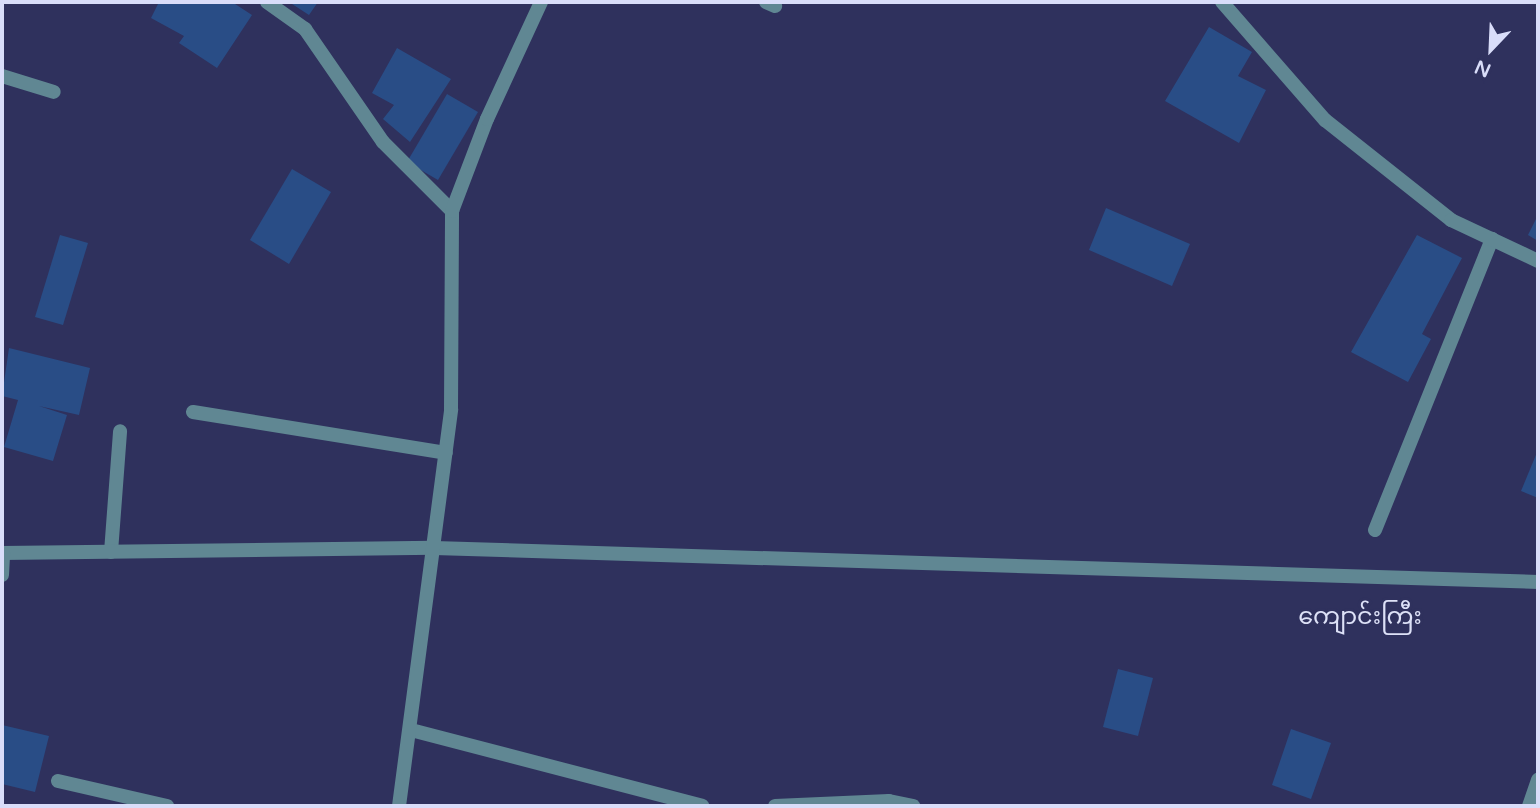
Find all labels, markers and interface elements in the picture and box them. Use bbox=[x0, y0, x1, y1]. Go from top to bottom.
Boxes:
north arrow bbox=[1456, 14, 1526, 84]
text: N bbox=[1471, 55, 1494, 81]
district label: ကျောင်းကြီး bbox=[1298, 603, 1422, 631]

